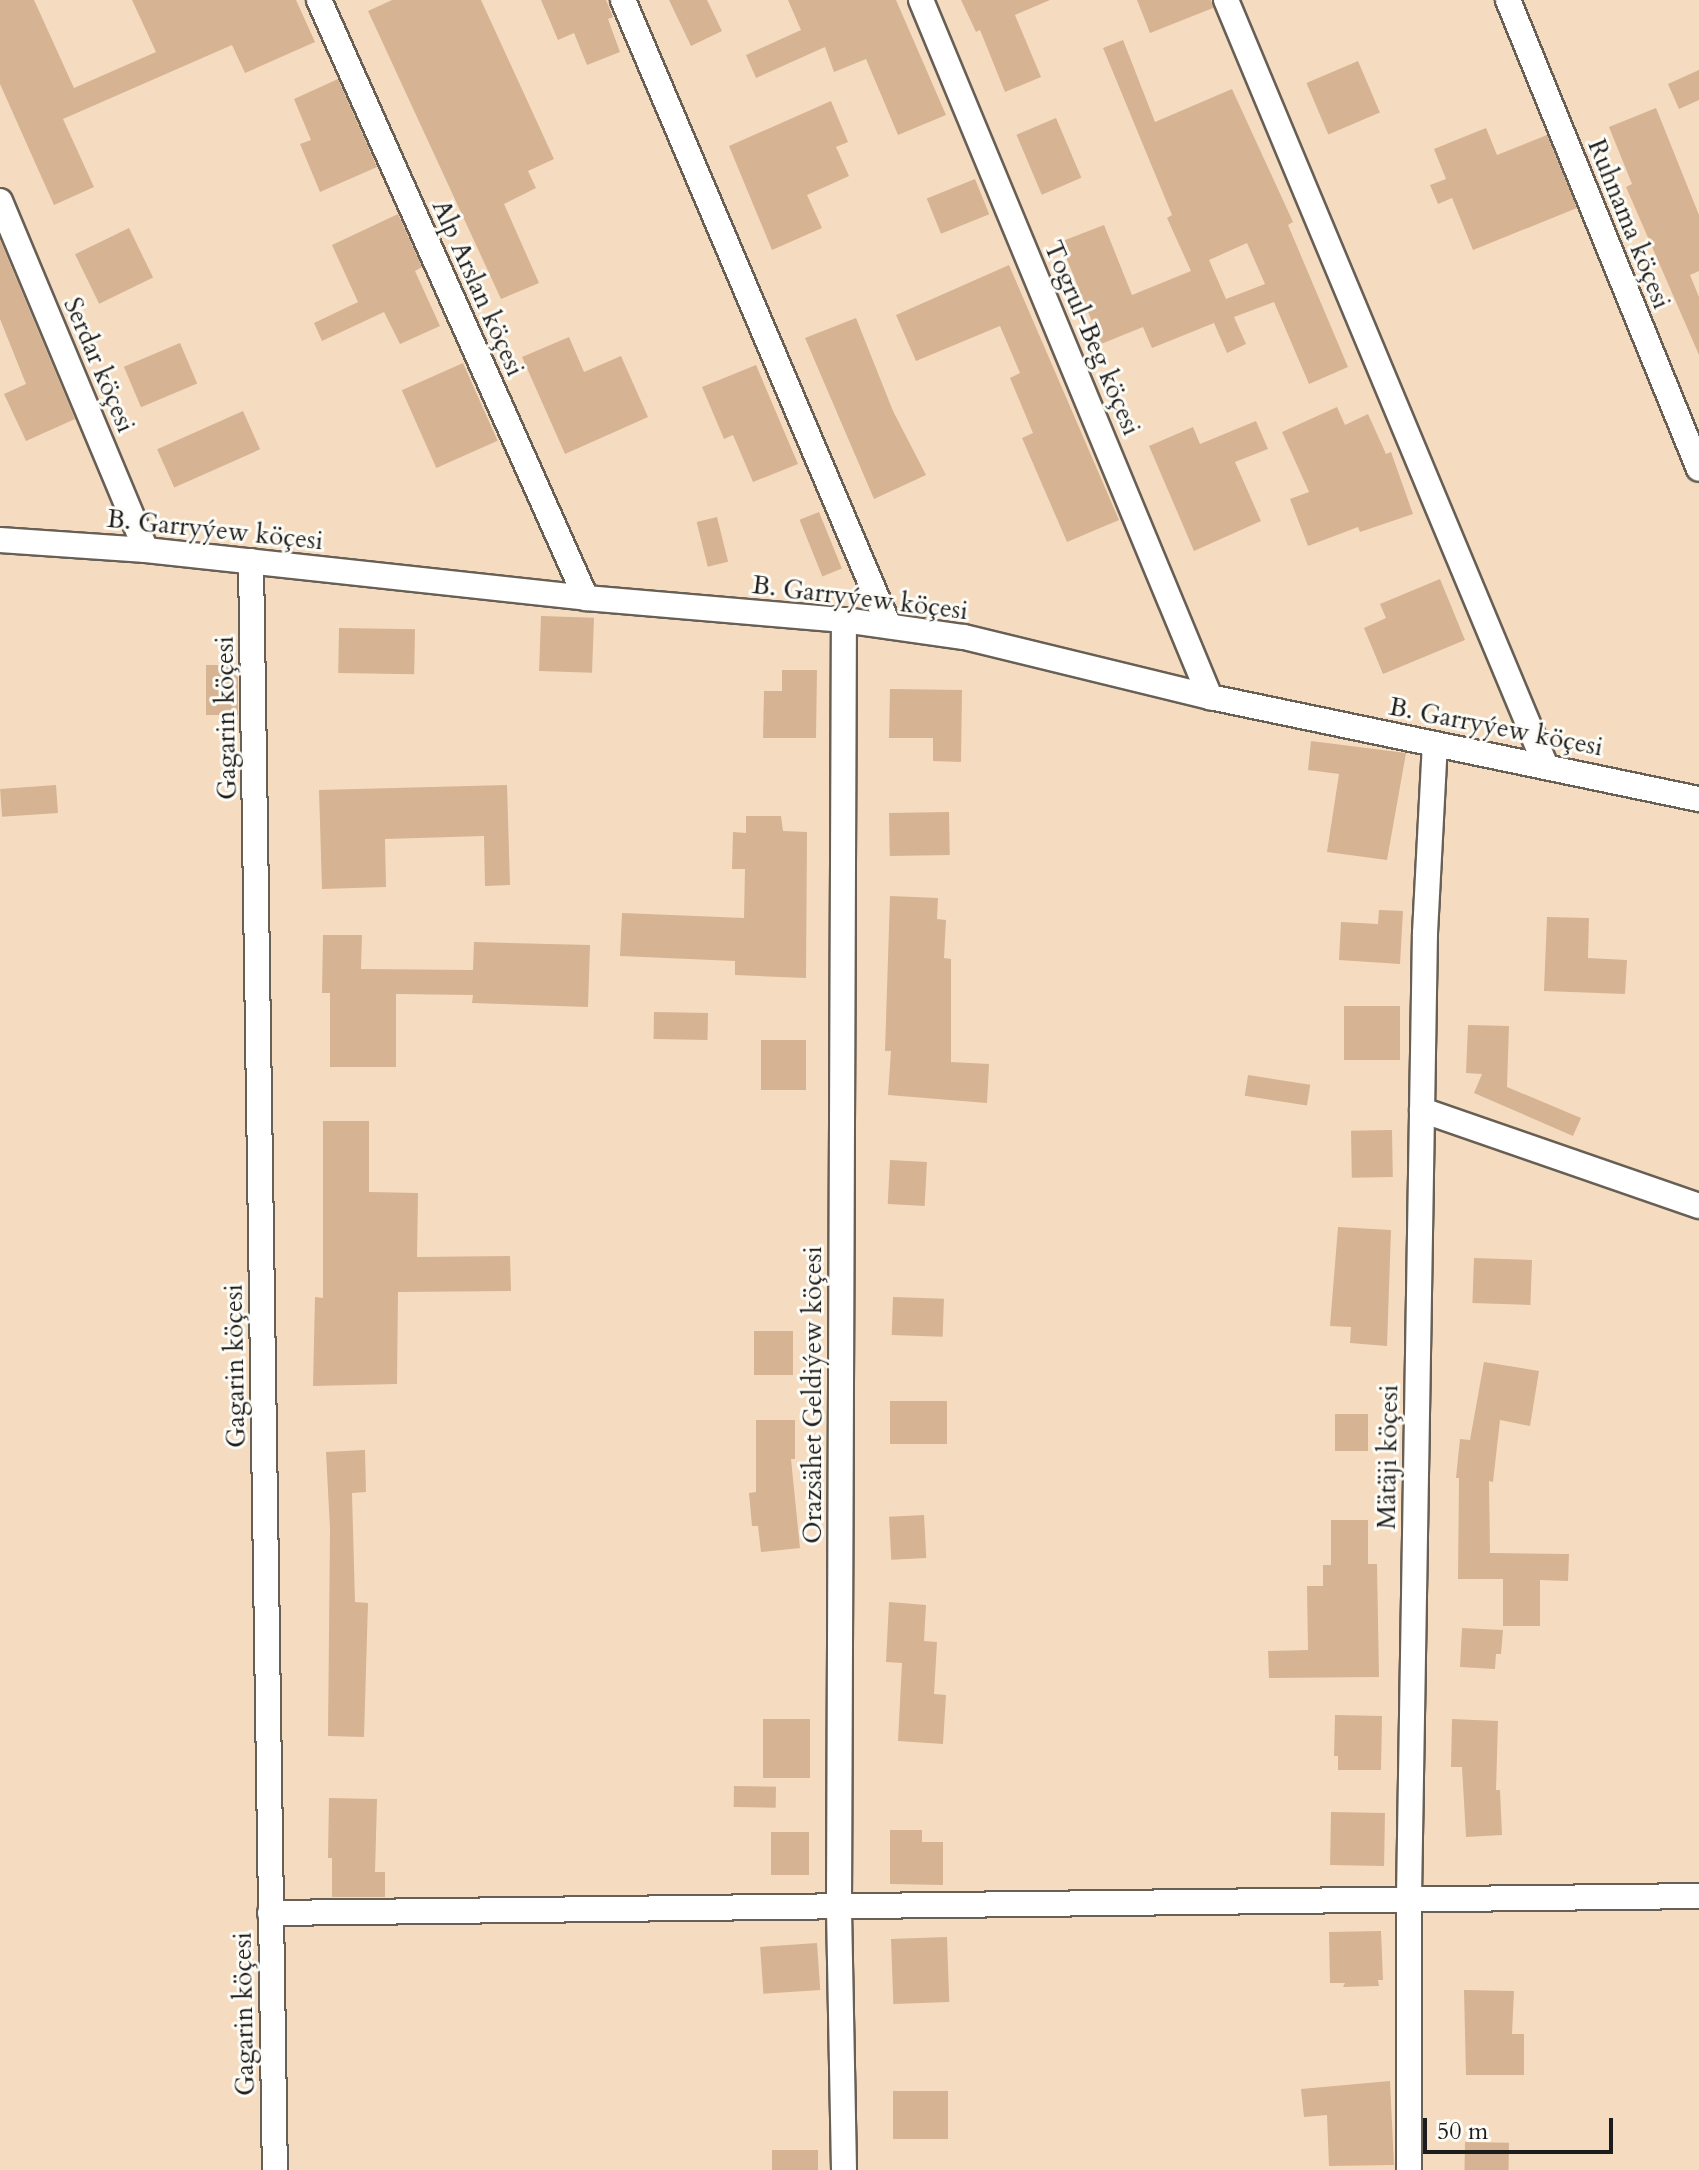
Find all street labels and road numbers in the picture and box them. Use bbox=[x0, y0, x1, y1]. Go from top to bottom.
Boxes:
street label: Ruhnama köçesi bbox=[1581, 135, 1677, 313]
street label: Alp Arslan köçesi bbox=[425, 195, 531, 381]
street label: Togrul-Beg köçesi bbox=[1037, 236, 1147, 440]
street label: Serdar köçesi bbox=[57, 293, 141, 437]
street label: B. Garryýew köçesi bbox=[105, 503, 325, 557]
street label: B. Garryýew köçesi bbox=[750, 569, 970, 627]
street label: Gagarin köçesi bbox=[209, 636, 243, 800]
street label: B. Garryýew köçesi bbox=[1387, 691, 1605, 763]
street label: Orazsähet Geldiýew köçesi bbox=[797, 1246, 829, 1544]
street label: Gagarin köçesi bbox=[218, 1284, 252, 1448]
street label: Mätäji köçesi bbox=[1371, 1384, 1405, 1530]
street label: Gagarin köçesi bbox=[227, 1932, 261, 2096]

